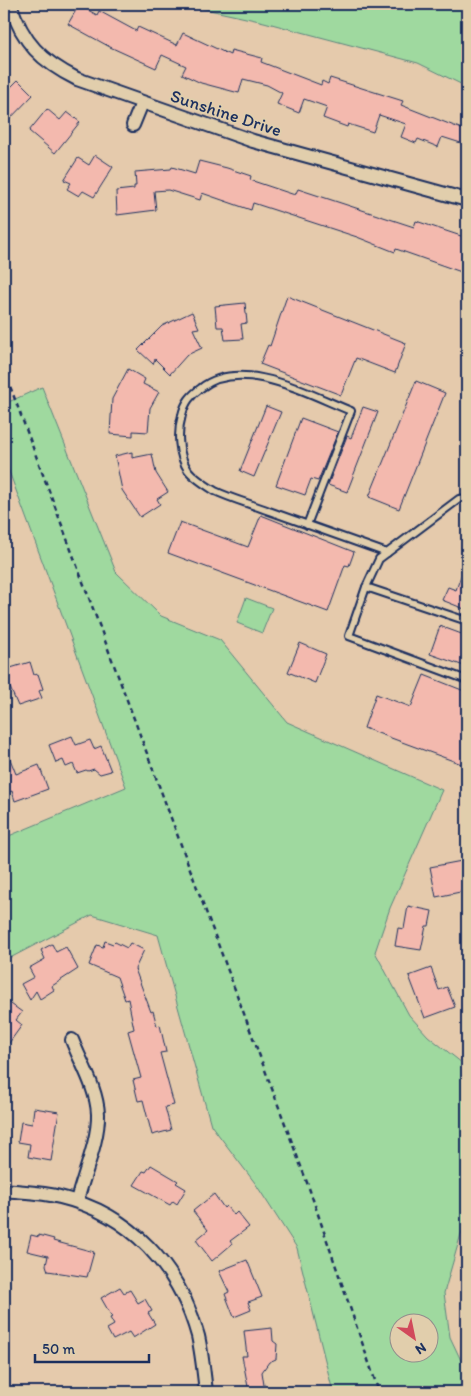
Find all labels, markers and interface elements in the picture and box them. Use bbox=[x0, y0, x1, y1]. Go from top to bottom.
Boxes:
street label: Sunshine Drive bbox=[168, 85, 284, 141]
north arrow bbox=[388, 1314, 438, 1364]
scale bar bbox=[35, 1331, 149, 1363]
text: N bbox=[412, 1339, 429, 1358]
text: 50 m bbox=[42, 1340, 75, 1358]

